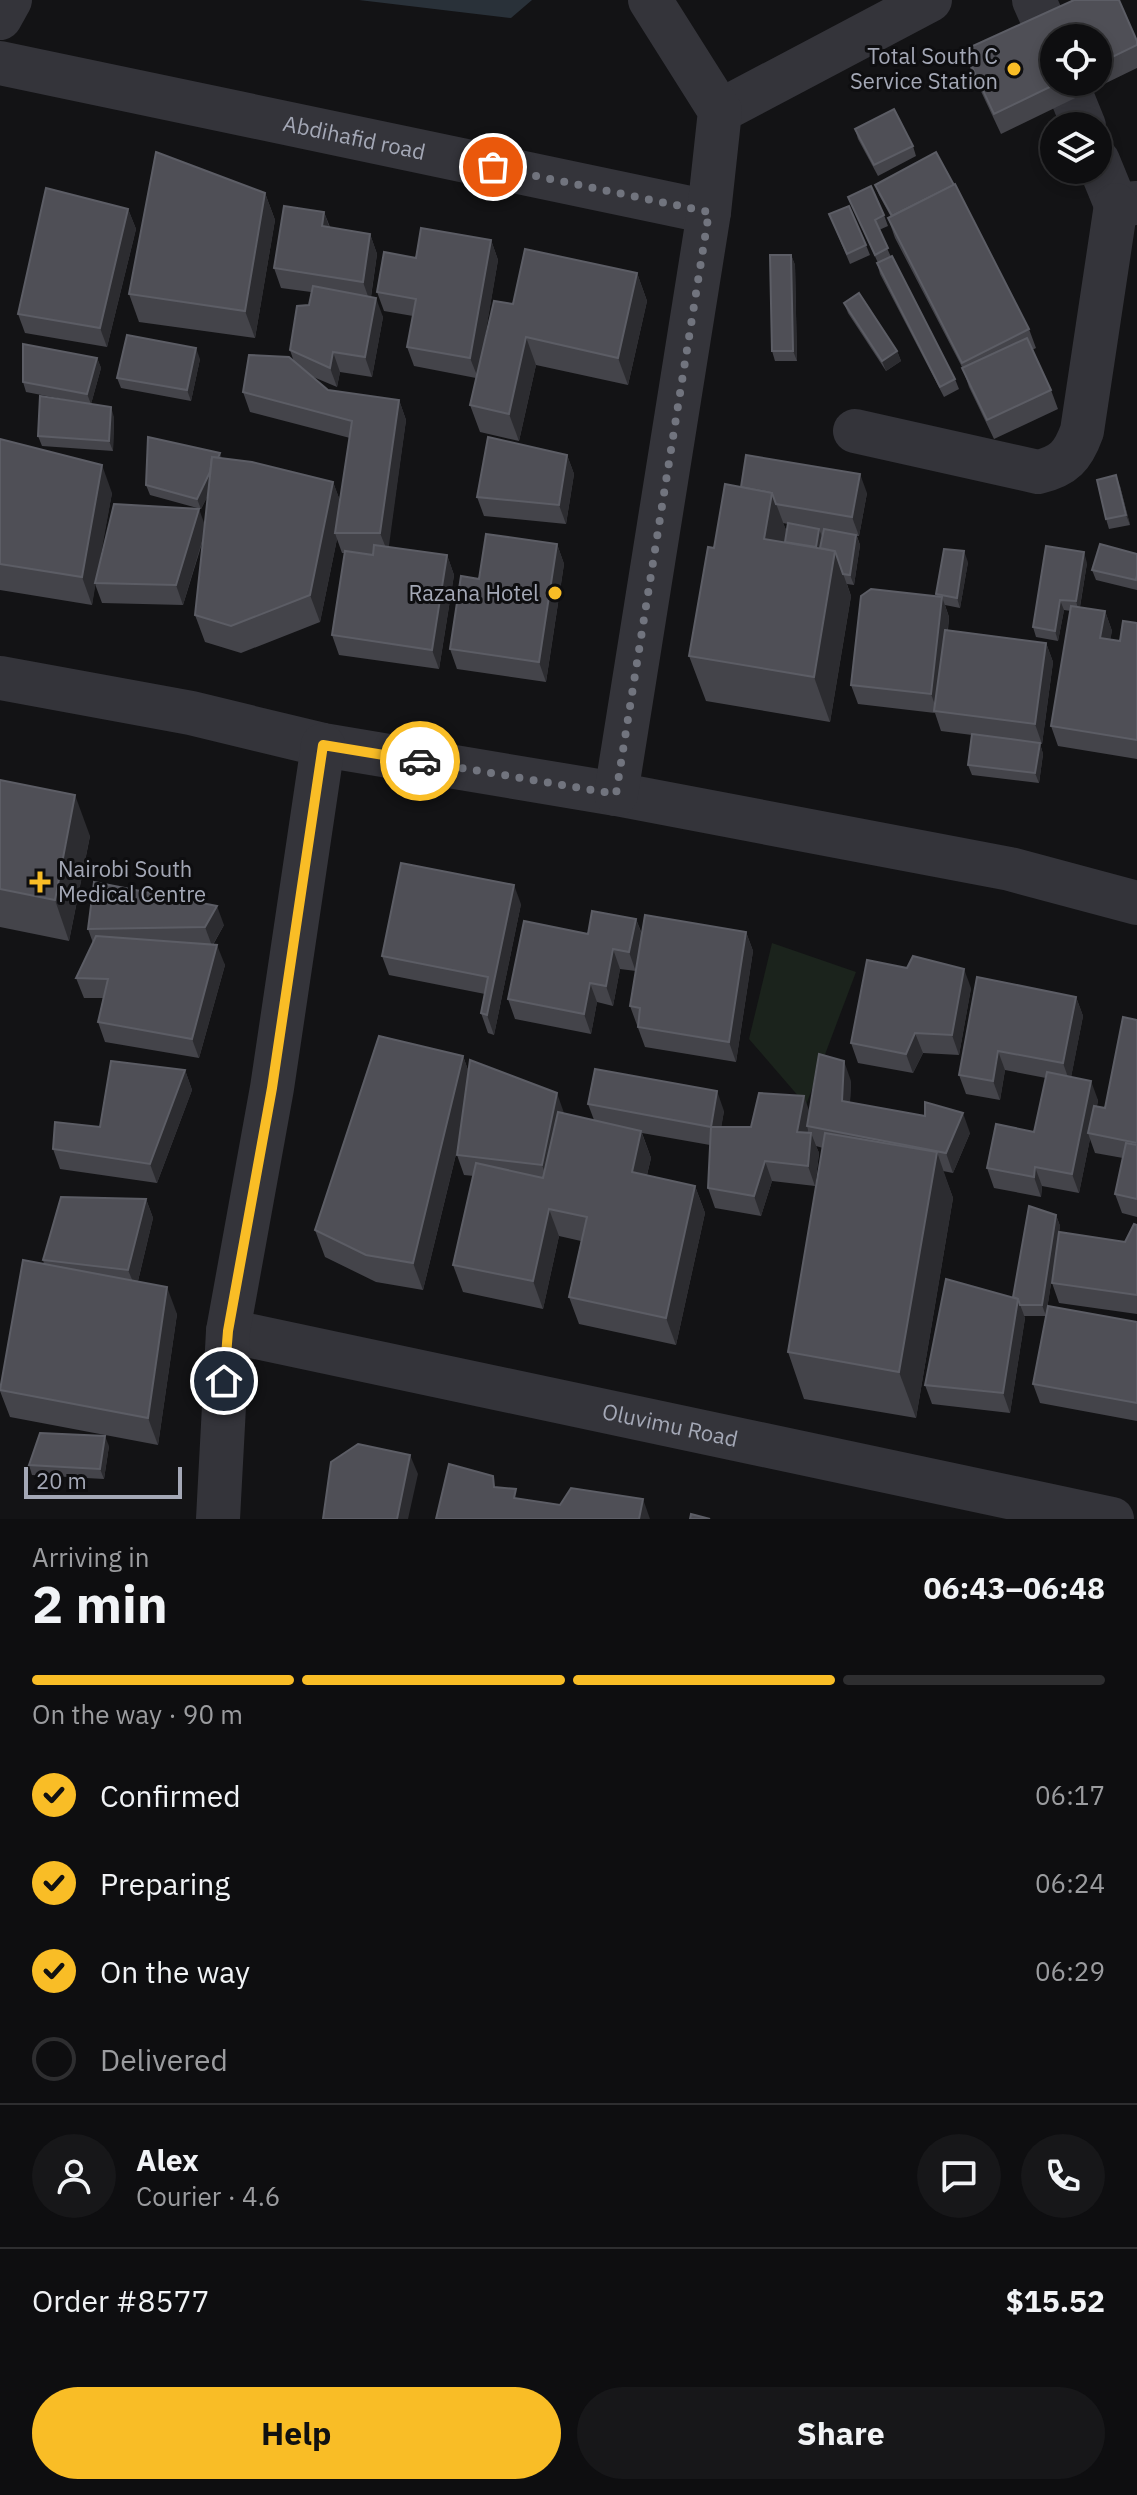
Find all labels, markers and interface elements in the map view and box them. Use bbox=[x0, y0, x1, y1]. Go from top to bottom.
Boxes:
map controls bbox=[1040, 24, 1112, 184]
button: locate bbox=[1040, 24, 1112, 96]
place label: Total South C Service Station bbox=[850, 41, 998, 95]
marker: Total South C Service Station bbox=[1005, 60, 1023, 78]
street label: Abdihafid road bbox=[281, 108, 428, 166]
button: layers bbox=[1040, 112, 1112, 184]
pin bbox=[459, 133, 527, 201]
icon: bag bbox=[471, 145, 515, 189]
place label: Razana Hotel bbox=[408, 578, 539, 607]
marker: Razana Hotel bbox=[546, 584, 564, 602]
courier bbox=[380, 721, 460, 801]
icon: car bbox=[398, 739, 442, 783]
place label: Nairobi South Medical Centre bbox=[58, 854, 206, 908]
marker: Nairobi South Medical Centre bbox=[29, 871, 51, 893]
pin bbox=[190, 1347, 258, 1415]
icon: home bbox=[202, 1359, 246, 1403]
street label: Oluvimu Road bbox=[600, 1396, 741, 1453]
scale bar bbox=[24, 1463, 182, 1499]
text: 20 m bbox=[36, 1466, 87, 1495]
text: Arriving in bbox=[32, 1540, 149, 1574]
text: 06:43–06:48 bbox=[924, 1568, 1105, 1607]
text: 2 min bbox=[32, 1570, 168, 1637]
text: On the way · 90 m bbox=[32, 1697, 243, 1731]
icon: check bbox=[32, 1773, 76, 1817]
text: Confirmed bbox=[100, 1776, 241, 1815]
text: 06:17 bbox=[1035, 1778, 1105, 1812]
icon: check bbox=[32, 1861, 76, 1905]
text: Preparing bbox=[100, 1864, 230, 1903]
text: 06:24 bbox=[1035, 1866, 1105, 1900]
icon: check bbox=[32, 1949, 76, 1993]
text: On the way bbox=[100, 1952, 250, 1991]
text: 06:29 bbox=[1035, 1954, 1105, 1988]
text: Delivered bbox=[100, 2040, 228, 2079]
button: person bbox=[32, 2134, 116, 2218]
button: chat bbox=[917, 2134, 1001, 2218]
button: phone bbox=[1021, 2134, 1105, 2218]
text: Alex bbox=[136, 2140, 199, 2179]
text: Courier · 4.6 bbox=[136, 2179, 280, 2213]
text: Order #8577 bbox=[32, 2281, 209, 2320]
text: $15.52 bbox=[1006, 2281, 1105, 2320]
button: Help bbox=[32, 2387, 561, 2479]
button: Share bbox=[577, 2387, 1105, 2479]

